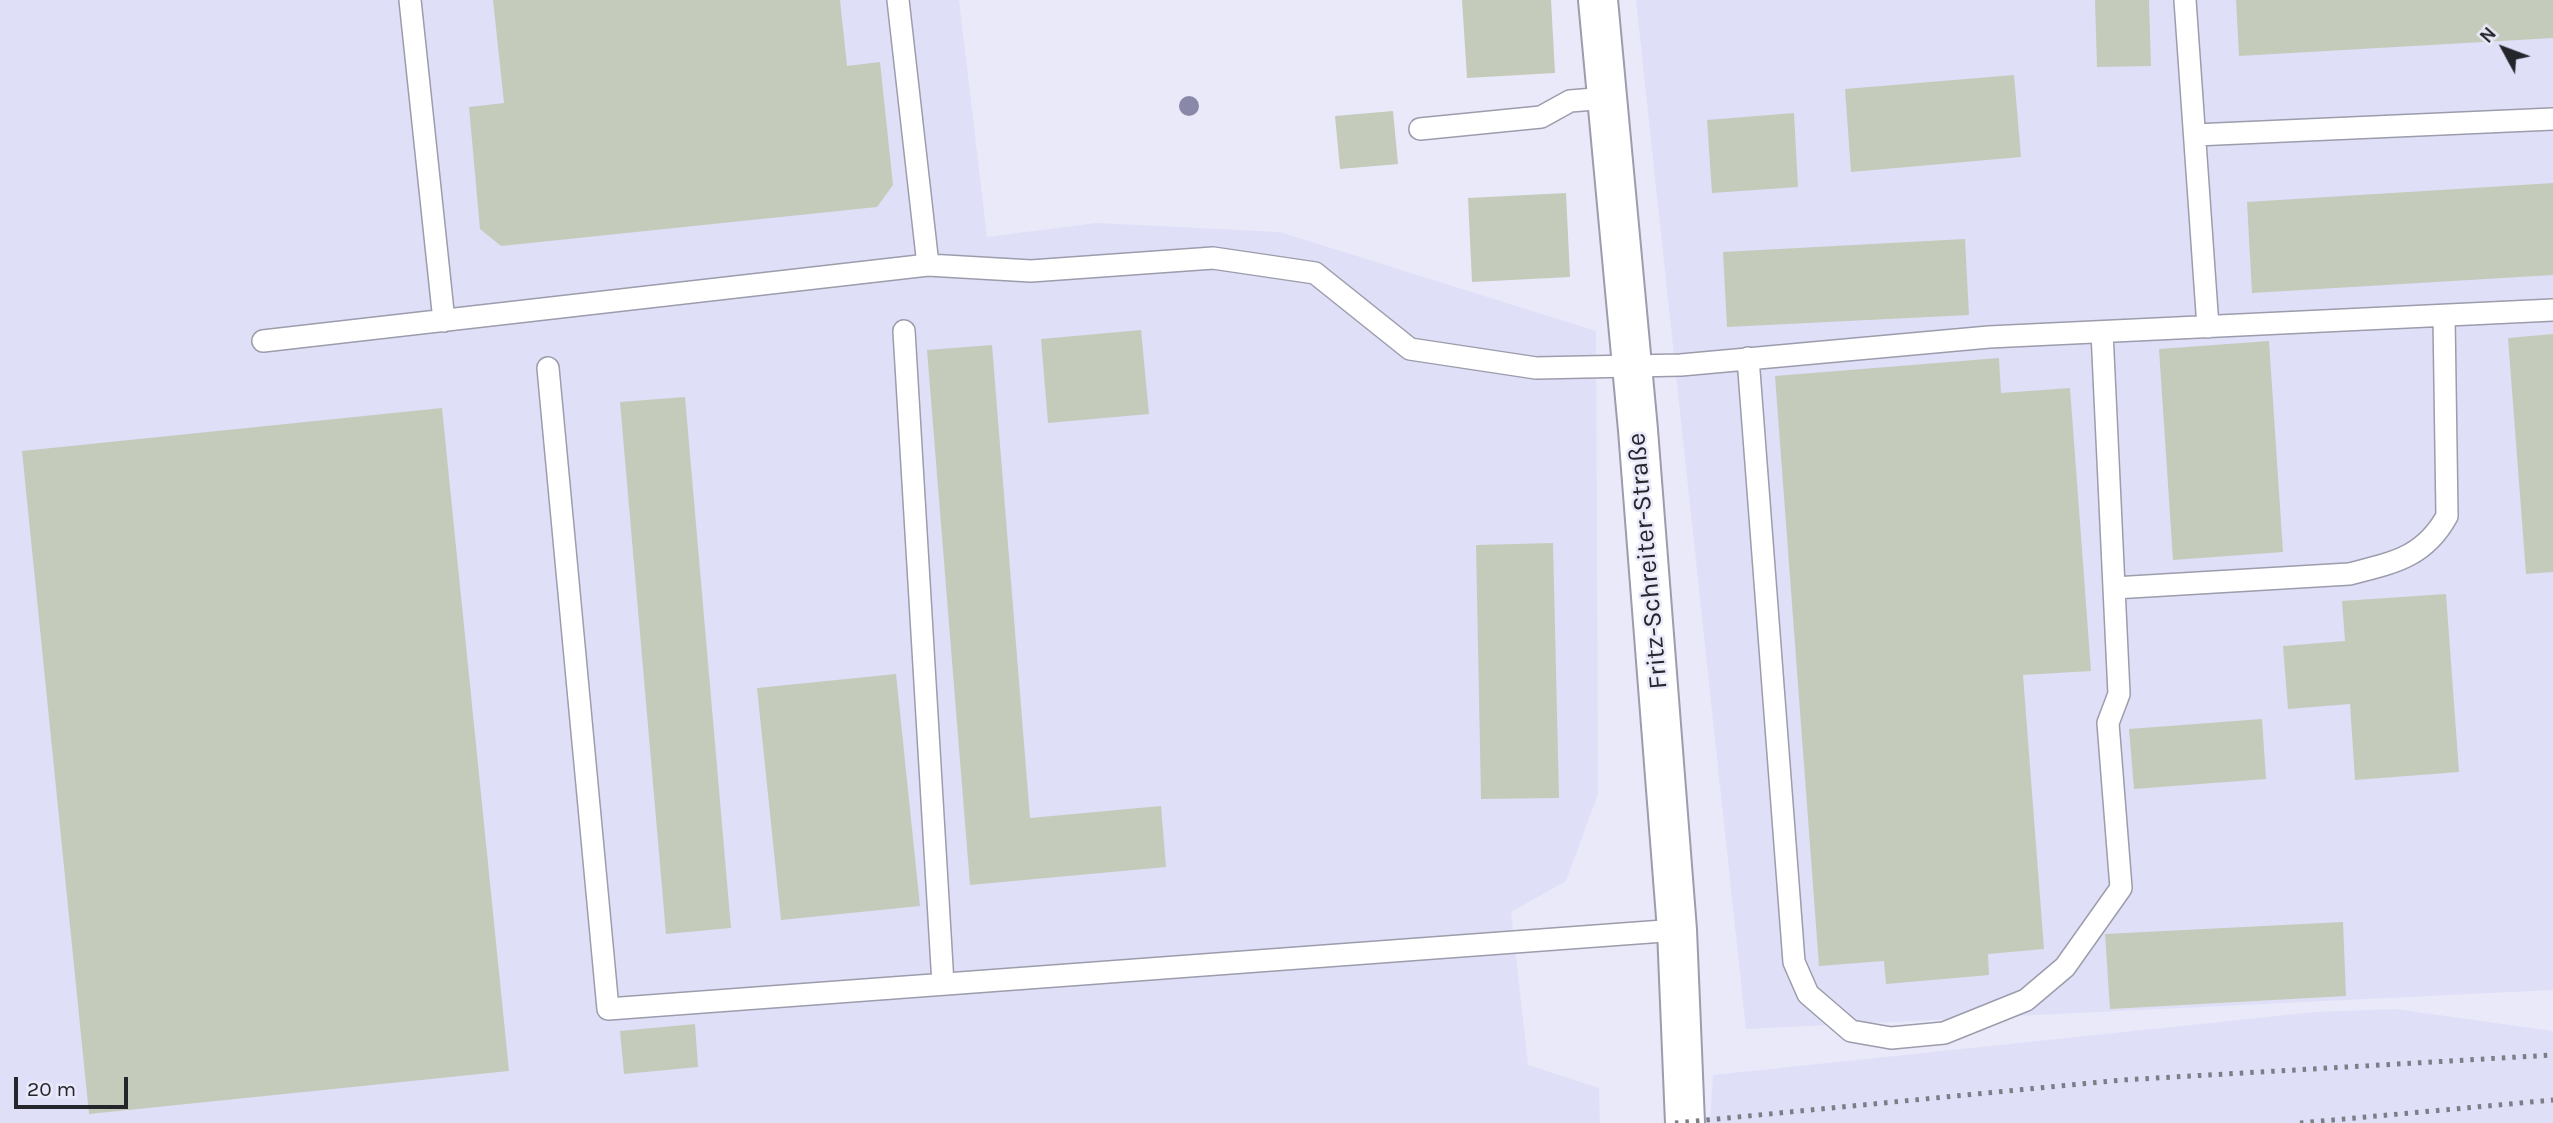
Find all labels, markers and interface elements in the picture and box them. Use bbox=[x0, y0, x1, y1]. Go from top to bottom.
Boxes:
north arrow bbox=[2469, 14, 2539, 84]
text: N bbox=[2475, 23, 2501, 48]
street label: Fritz-Schreiter-Straße bbox=[1621, 431, 1675, 691]
scale bar bbox=[18, 1064, 131, 1108]
text: 20 m bbox=[27, 1077, 76, 1101]

